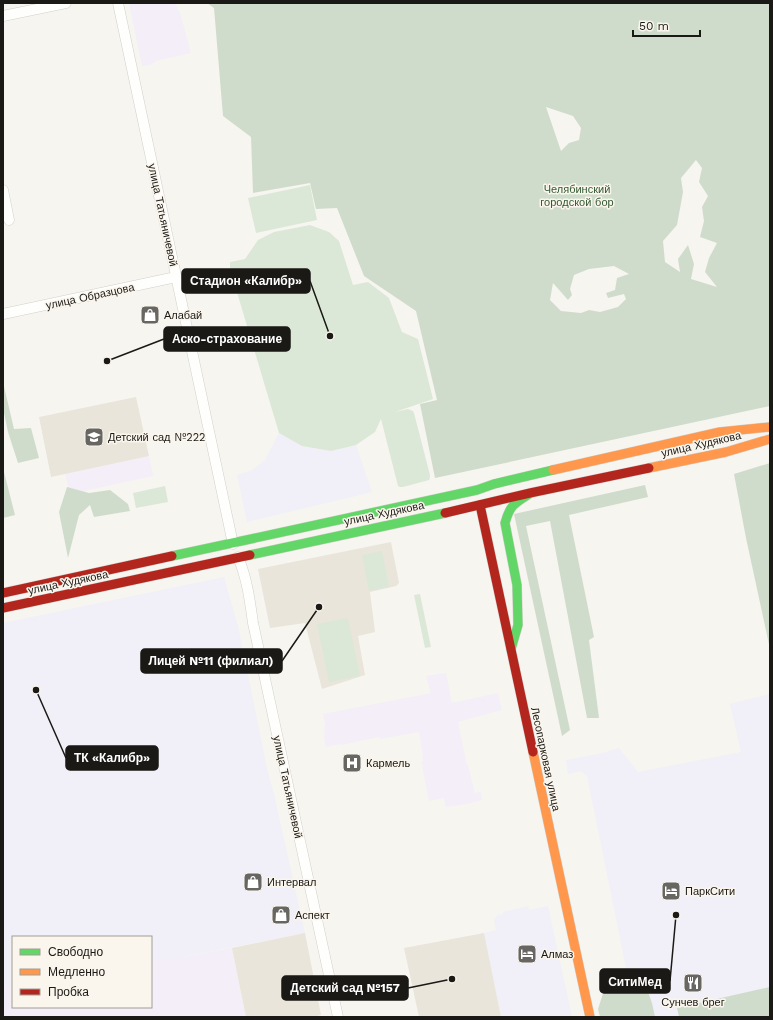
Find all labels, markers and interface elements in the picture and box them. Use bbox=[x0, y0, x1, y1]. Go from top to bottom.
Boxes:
scale bar bbox=[633, 12, 700, 38]
text: 50 m bbox=[639, 19, 669, 33]
street label: улица Татьяничевой bbox=[145, 162, 180, 268]
park label: Челябинский городской бор bbox=[540, 183, 614, 209]
callout: Стадион «Калибр» bbox=[182, 269, 310, 293]
text: Стадион «Калибр» bbox=[190, 274, 302, 288]
street label: улица Образцова bbox=[45, 281, 136, 312]
shop icon: Алабай bbox=[139, 304, 161, 326]
place label: Алабай bbox=[164, 309, 202, 322]
callout: Аско-страхование bbox=[164, 327, 290, 351]
text: Аско-страхование bbox=[172, 332, 282, 346]
school or university icon: Детский сад №222 bbox=[83, 426, 105, 448]
street label: улица Худякова bbox=[660, 429, 743, 460]
place label: Детский сад №222 bbox=[108, 431, 206, 444]
street label: улица Худякова bbox=[343, 498, 426, 528]
street label: улица Худякова bbox=[27, 567, 110, 597]
callout: Лицей №11 (филиал) bbox=[141, 649, 282, 673]
text: Лицей №11 (филиал) bbox=[149, 654, 273, 668]
street label: Лесопарковая улица bbox=[528, 706, 563, 813]
street label: улица Татьяничевой bbox=[270, 734, 305, 840]
callout: ТК «Калибр» bbox=[66, 746, 158, 770]
text: ТК «Калибр» bbox=[74, 751, 150, 765]
hospital icon: Кармель bbox=[341, 752, 363, 774]
place label: Кармель bbox=[366, 757, 410, 770]
shop icon: Интервал bbox=[242, 871, 264, 893]
place label: Интервал bbox=[267, 876, 316, 889]
hotel icon: ПаркСити bbox=[660, 880, 682, 902]
place label: ПаркСити bbox=[685, 885, 735, 898]
shop icon: Аспект bbox=[270, 904, 292, 926]
place label: Аспект bbox=[295, 909, 330, 922]
legend bbox=[12, 936, 152, 1008]
hotel icon: Алмаз bbox=[516, 943, 538, 965]
text: Свободно bbox=[48, 945, 103, 959]
place label: Алмаз bbox=[541, 948, 573, 961]
text: Медленно bbox=[48, 965, 105, 979]
callout: СитиМед bbox=[600, 969, 670, 993]
restaurant icon: Сунчев брег bbox=[682, 972, 704, 994]
text: СитиМед bbox=[608, 975, 662, 989]
callout: Детский сад №157 bbox=[282, 976, 408, 1000]
text: Детский сад №157 bbox=[290, 981, 400, 995]
text: Пробка bbox=[48, 985, 89, 999]
place label: Сунчев брег bbox=[661, 996, 725, 1009]

